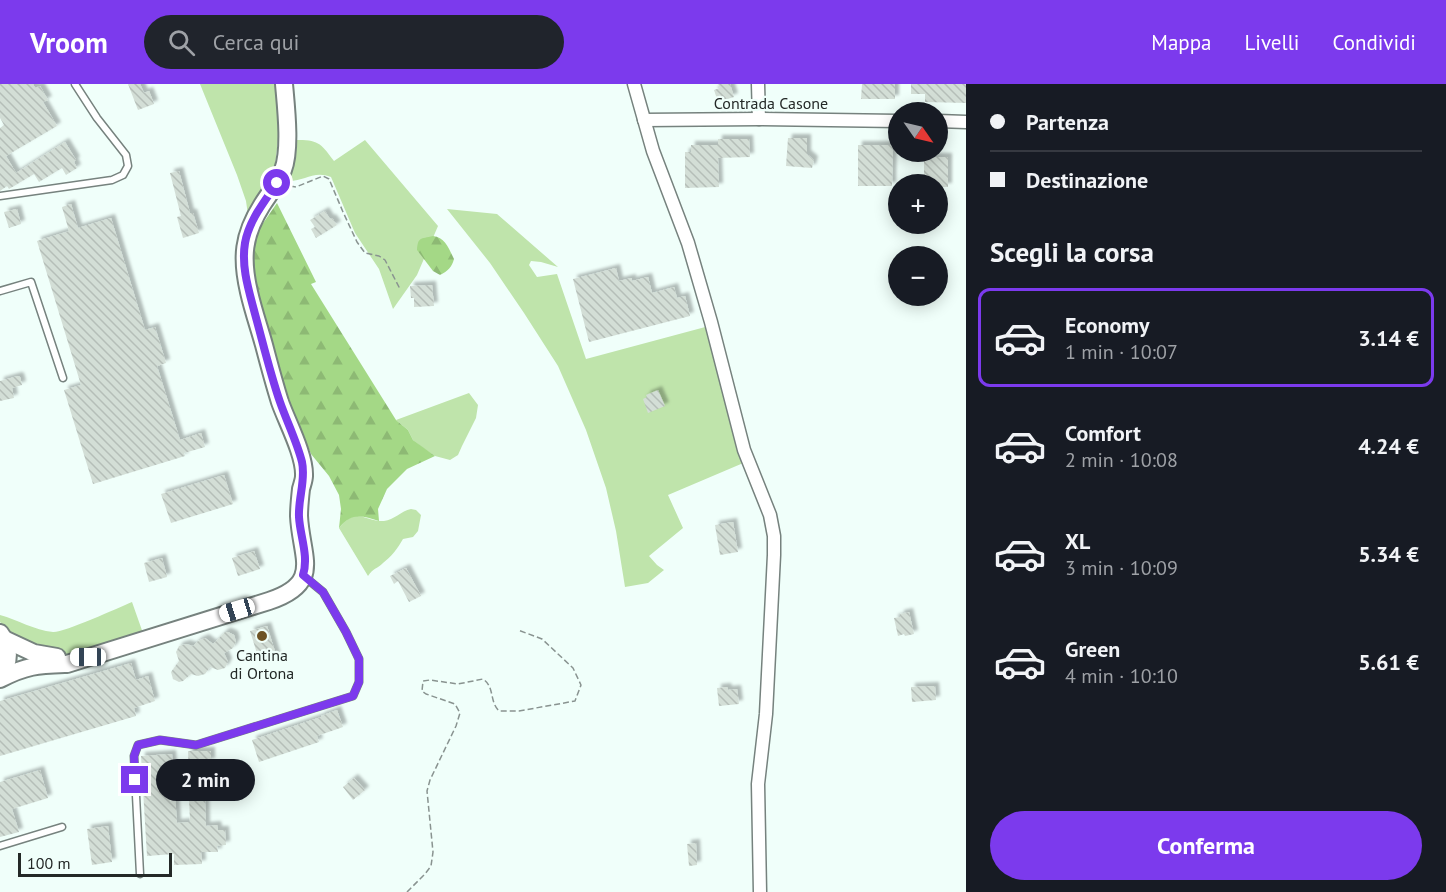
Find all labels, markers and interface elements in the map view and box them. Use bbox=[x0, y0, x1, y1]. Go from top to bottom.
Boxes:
search box bbox=[144, 15, 564, 69]
text: Vroom bbox=[30, 24, 108, 61]
icon: search bbox=[165, 26, 198, 59]
text: Cerca qui bbox=[213, 28, 299, 56]
text: Mappa bbox=[1151, 29, 1211, 56]
text: Livelli bbox=[1244, 29, 1299, 56]
text: Condividi bbox=[1332, 29, 1416, 56]
street label: Contrada Casone bbox=[714, 93, 828, 113]
north arrow bbox=[888, 102, 948, 162]
map controls bbox=[888, 102, 948, 306]
text: Partenza bbox=[1026, 108, 1109, 136]
text: Destinazione bbox=[1026, 166, 1148, 194]
route start bbox=[263, 169, 290, 196]
button: + bbox=[888, 174, 948, 234]
text: Scegli la corsa bbox=[990, 235, 1154, 269]
button: − bbox=[888, 246, 948, 306]
icon: car bbox=[993, 311, 1047, 365]
text: Economy bbox=[1065, 311, 1149, 339]
text: 3.14 € bbox=[1358, 324, 1419, 352]
text: 1 min · 10:07 bbox=[1065, 339, 1178, 365]
icon: car bbox=[993, 419, 1047, 473]
text: Comfort bbox=[1065, 419, 1141, 447]
text: 4.24 € bbox=[1358, 432, 1419, 460]
text: 2 min · 10:08 bbox=[1065, 447, 1178, 473]
icon: car bbox=[993, 527, 1047, 581]
text: XL bbox=[1065, 527, 1090, 555]
text: 5.34 € bbox=[1358, 540, 1419, 568]
text: 3 min · 10:09 bbox=[1065, 555, 1178, 581]
car bbox=[217, 596, 257, 624]
marker: Cantina di Ortona bbox=[255, 629, 269, 643]
icon: car bbox=[993, 635, 1047, 689]
text: Green bbox=[1065, 635, 1120, 663]
place label: Cantina di Ortona bbox=[230, 645, 294, 683]
car bbox=[70, 648, 106, 666]
text: 5.61 € bbox=[1358, 648, 1419, 676]
text: 4 min · 10:10 bbox=[1065, 663, 1178, 689]
callout: 2 min bbox=[156, 759, 255, 801]
route end bbox=[121, 766, 148, 793]
text: 2 min bbox=[181, 767, 230, 793]
button: Conferma bbox=[990, 811, 1422, 880]
scale bar bbox=[18, 850, 172, 878]
text: 100 m bbox=[27, 853, 70, 873]

